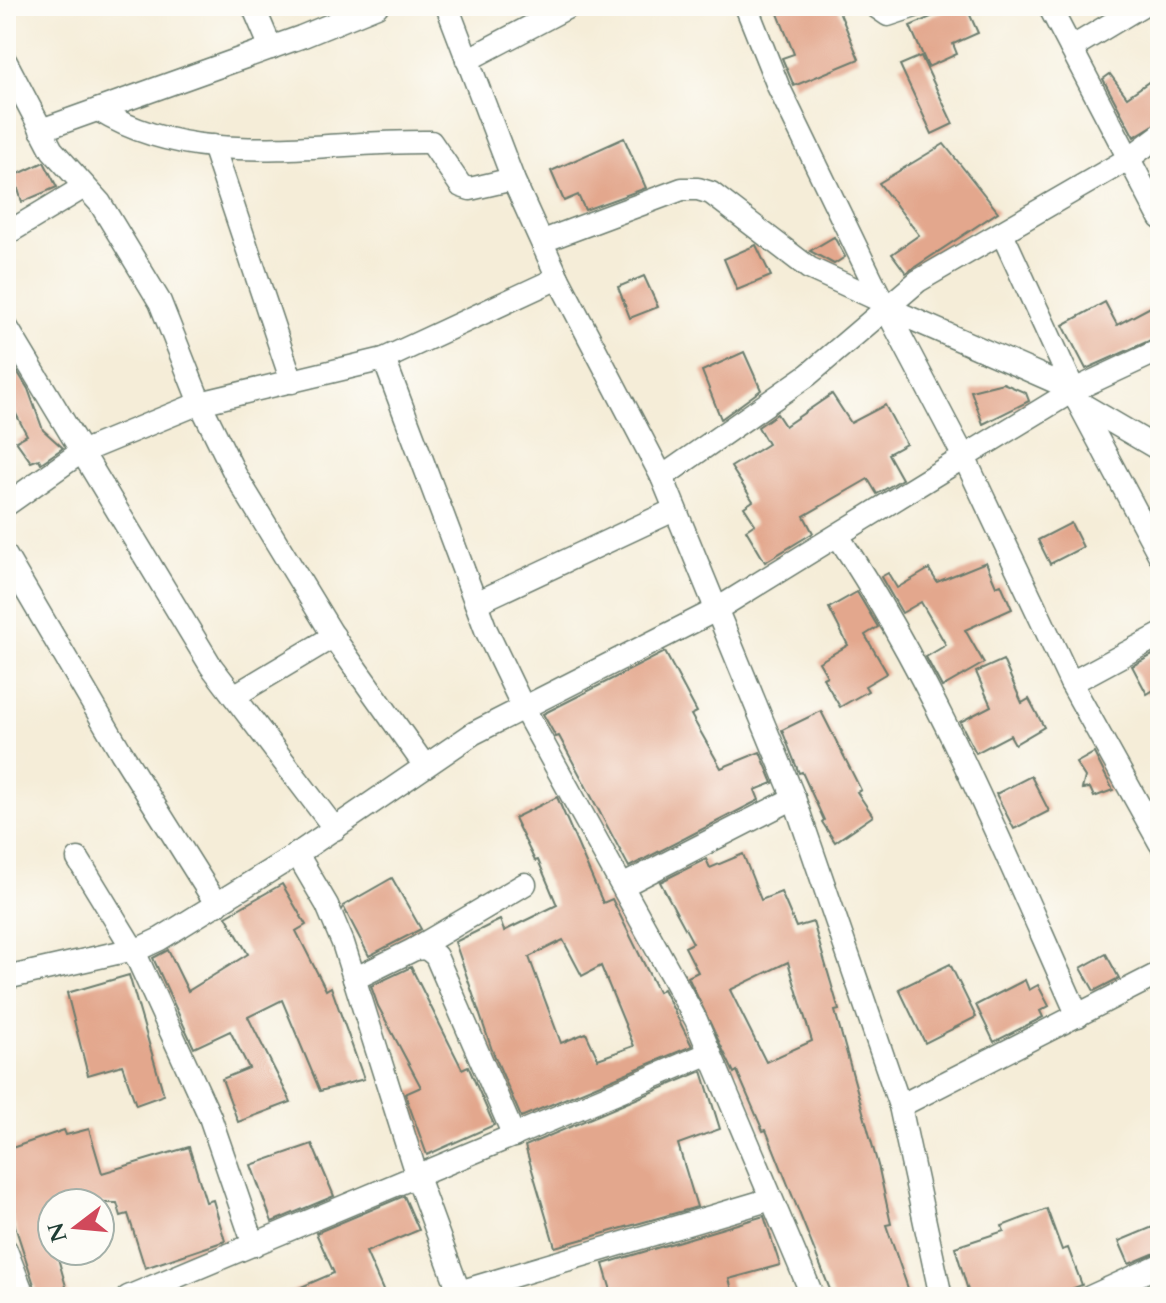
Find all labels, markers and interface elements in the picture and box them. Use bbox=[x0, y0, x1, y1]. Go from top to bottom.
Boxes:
north arrow bbox=[36, 1187, 116, 1267]
text: N bbox=[41, 1219, 75, 1246]

